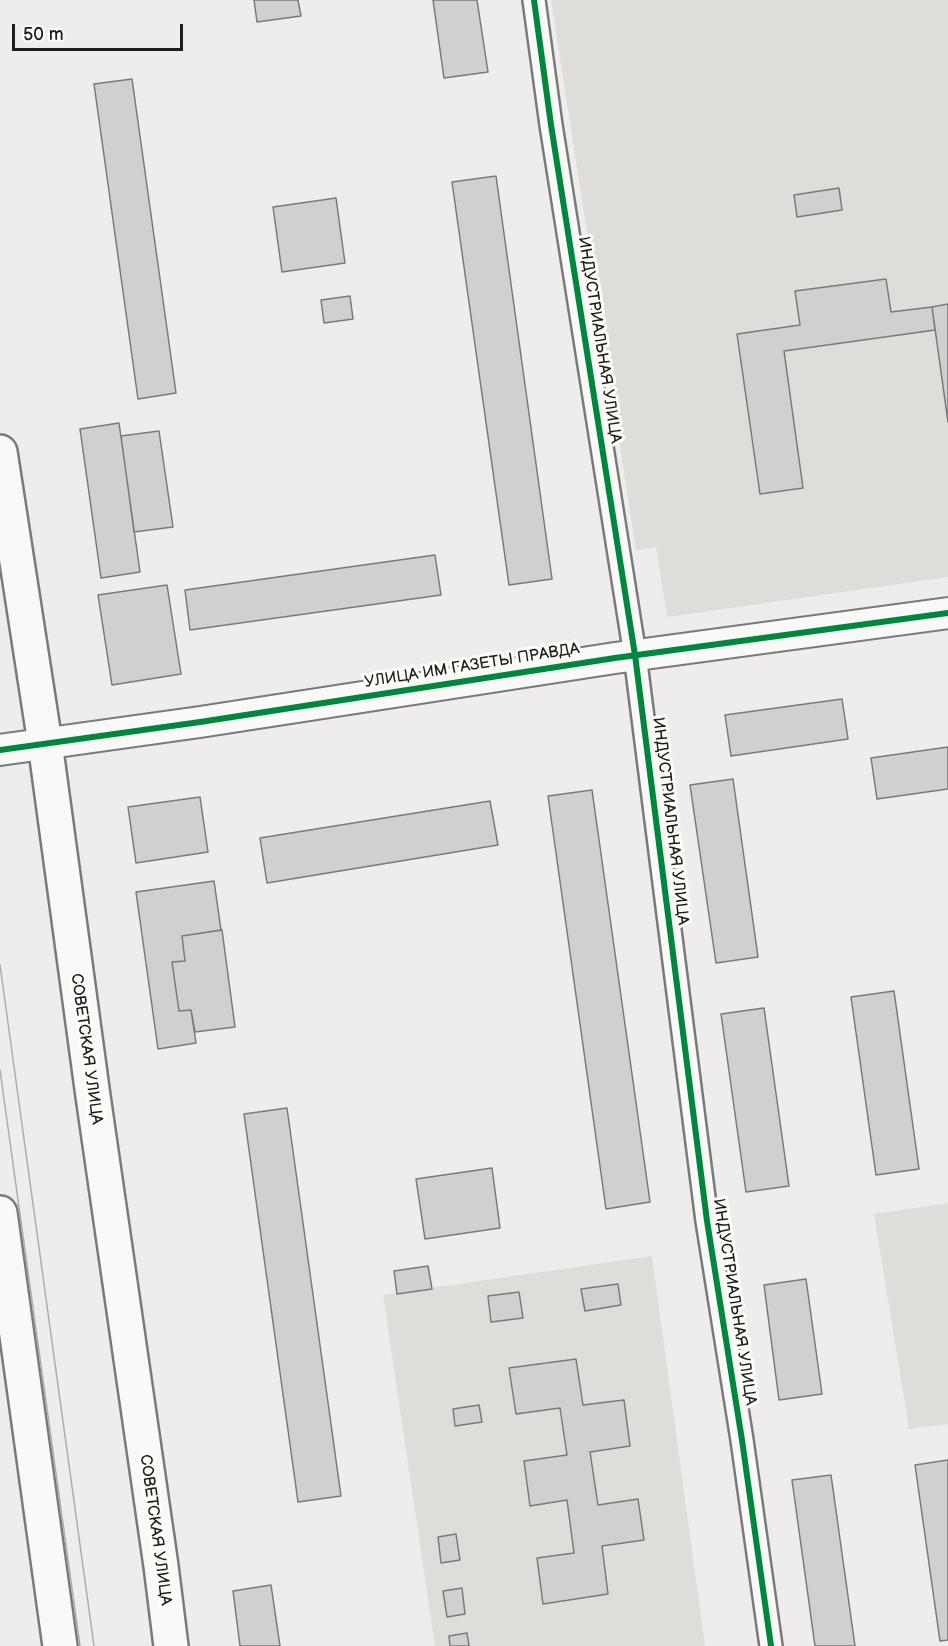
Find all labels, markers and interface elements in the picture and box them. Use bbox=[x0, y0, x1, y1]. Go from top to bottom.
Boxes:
scale bar bbox=[15, 12, 186, 50]
text: 50 m bbox=[23, 24, 64, 45]
street label: ИНДУСТРИАЛЬНАЯ УЛИЦА bbox=[573, 235, 625, 445]
street label: УЛИЦА ИМ ГАЗЕТЫ ПРАВДА bbox=[363, 639, 581, 693]
street label: ИНДУСТРИАЛЬНАЯ УЛИЦА bbox=[648, 716, 692, 926]
street label: СОВЕТСКАЯ УЛИЦА bbox=[66, 972, 106, 1126]
street label: ИНДУСТРИАЛЬНАЯ УЛИЦА bbox=[708, 1197, 760, 1407]
street label: СОВЕТСКАЯ УЛИЦА bbox=[135, 1453, 175, 1607]

